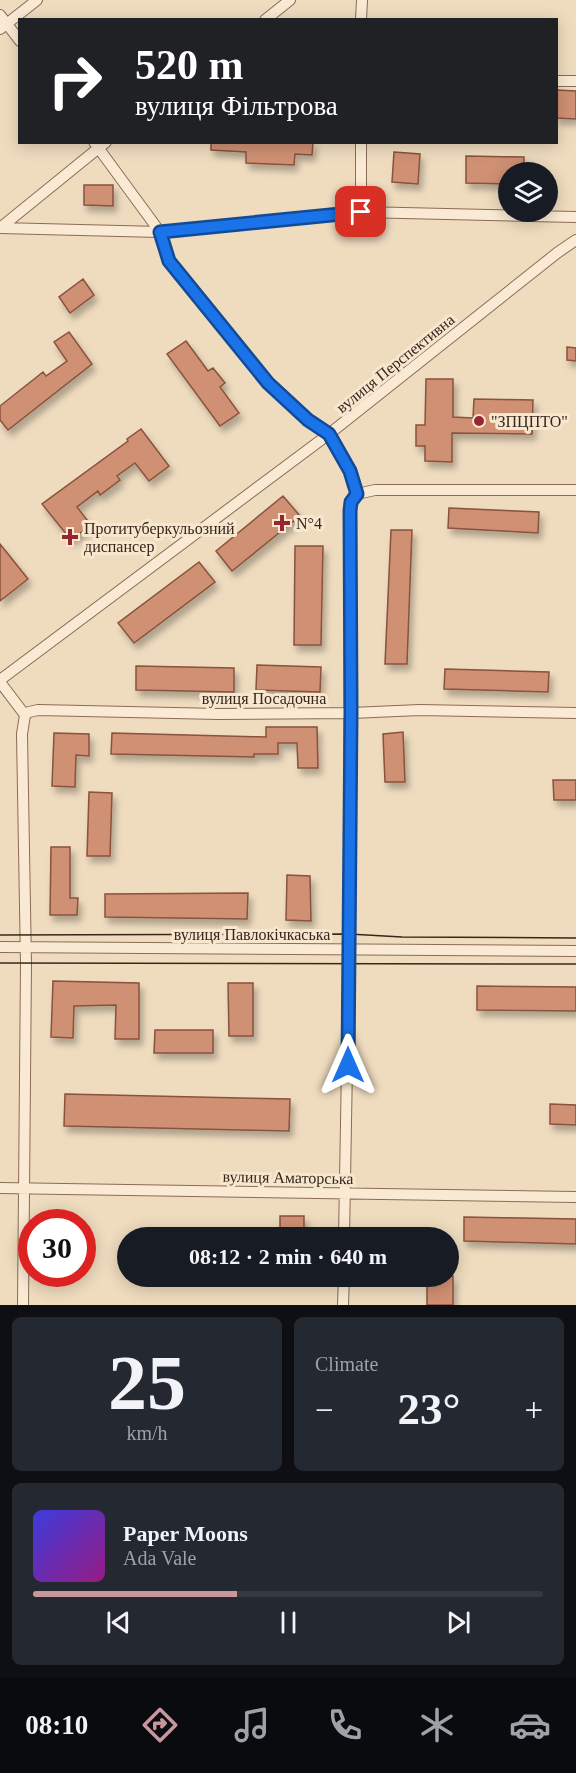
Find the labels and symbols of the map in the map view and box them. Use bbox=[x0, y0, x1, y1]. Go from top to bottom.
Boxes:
pin bbox=[335, 186, 386, 237]
street label: вулиця Перспективна bbox=[333, 311, 458, 417]
place label: "ЗПЦПТО" bbox=[491, 413, 568, 431]
marker: "ЗПЦПТО" bbox=[472, 414, 486, 428]
marker: N°4 bbox=[273, 514, 291, 532]
place label: N°4 bbox=[296, 515, 322, 532]
place label: Протитуберкульозний диспансер bbox=[84, 520, 235, 556]
marker: Протитуберкульозний диспансер bbox=[61, 528, 79, 546]
street label: вулиця Посадочна bbox=[202, 690, 326, 708]
street label: вулиця Павлокічкаська bbox=[174, 926, 330, 944]
position arrow bbox=[316, 1033, 380, 1097]
street label: вулиця Аматорська bbox=[222, 1168, 354, 1188]
speed limit sign: 30 bbox=[18, 1209, 96, 1287]

